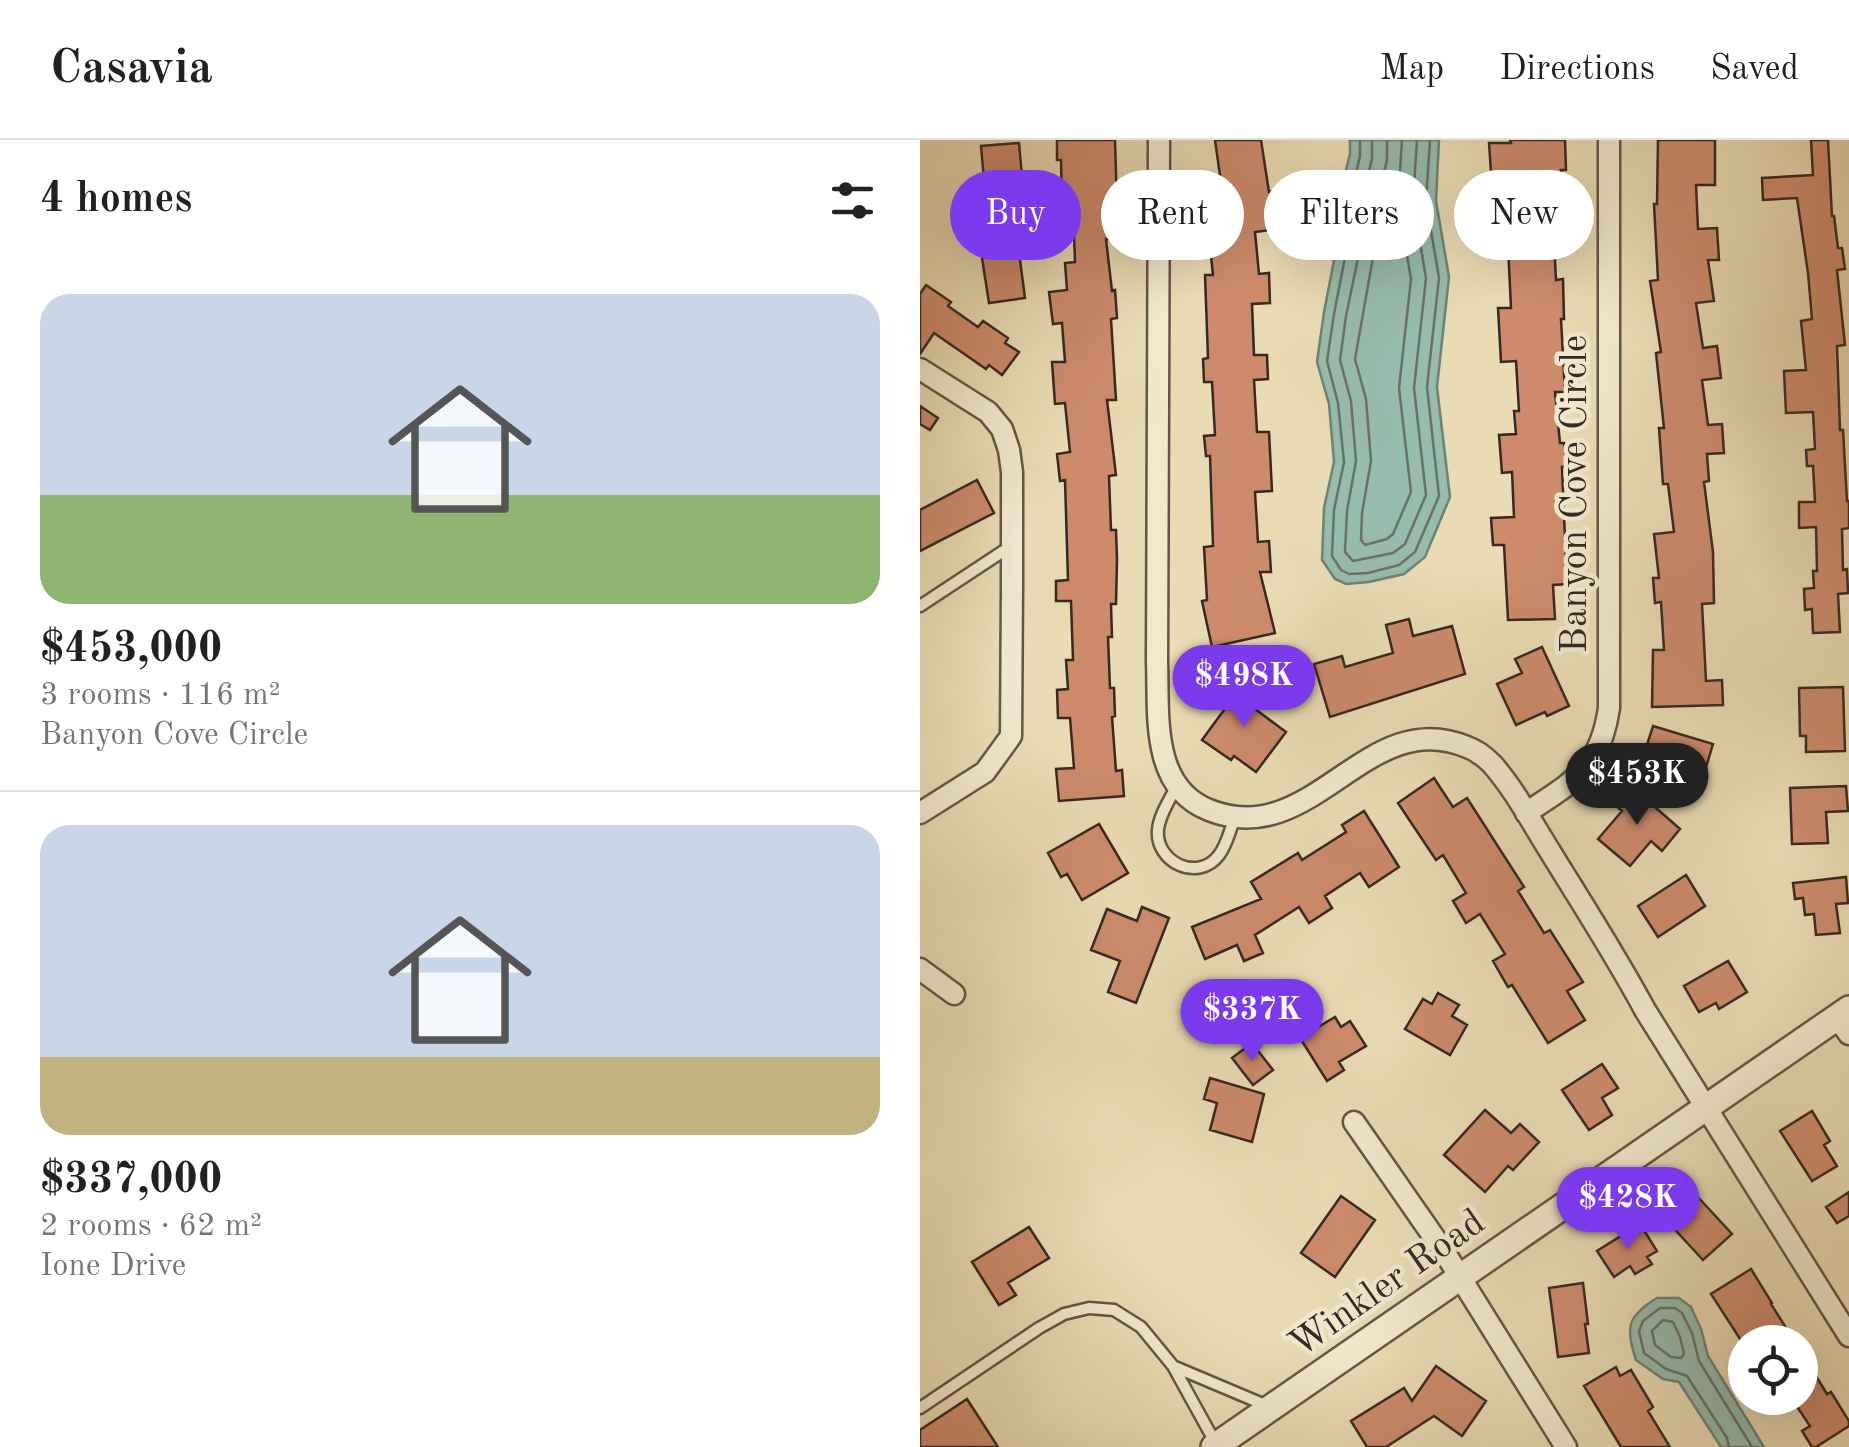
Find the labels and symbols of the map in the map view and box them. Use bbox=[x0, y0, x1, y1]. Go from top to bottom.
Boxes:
street label: Banyon Cove Circle bbox=[1557, 335, 1595, 653]
pin: $498K bbox=[1174, 645, 1314, 730]
pin: $453K bbox=[1567, 743, 1707, 828]
pin: $337K bbox=[1182, 979, 1322, 1064]
pin: $428K bbox=[1558, 1167, 1698, 1252]
street label: Winkler Road bbox=[1283, 1203, 1492, 1365]

